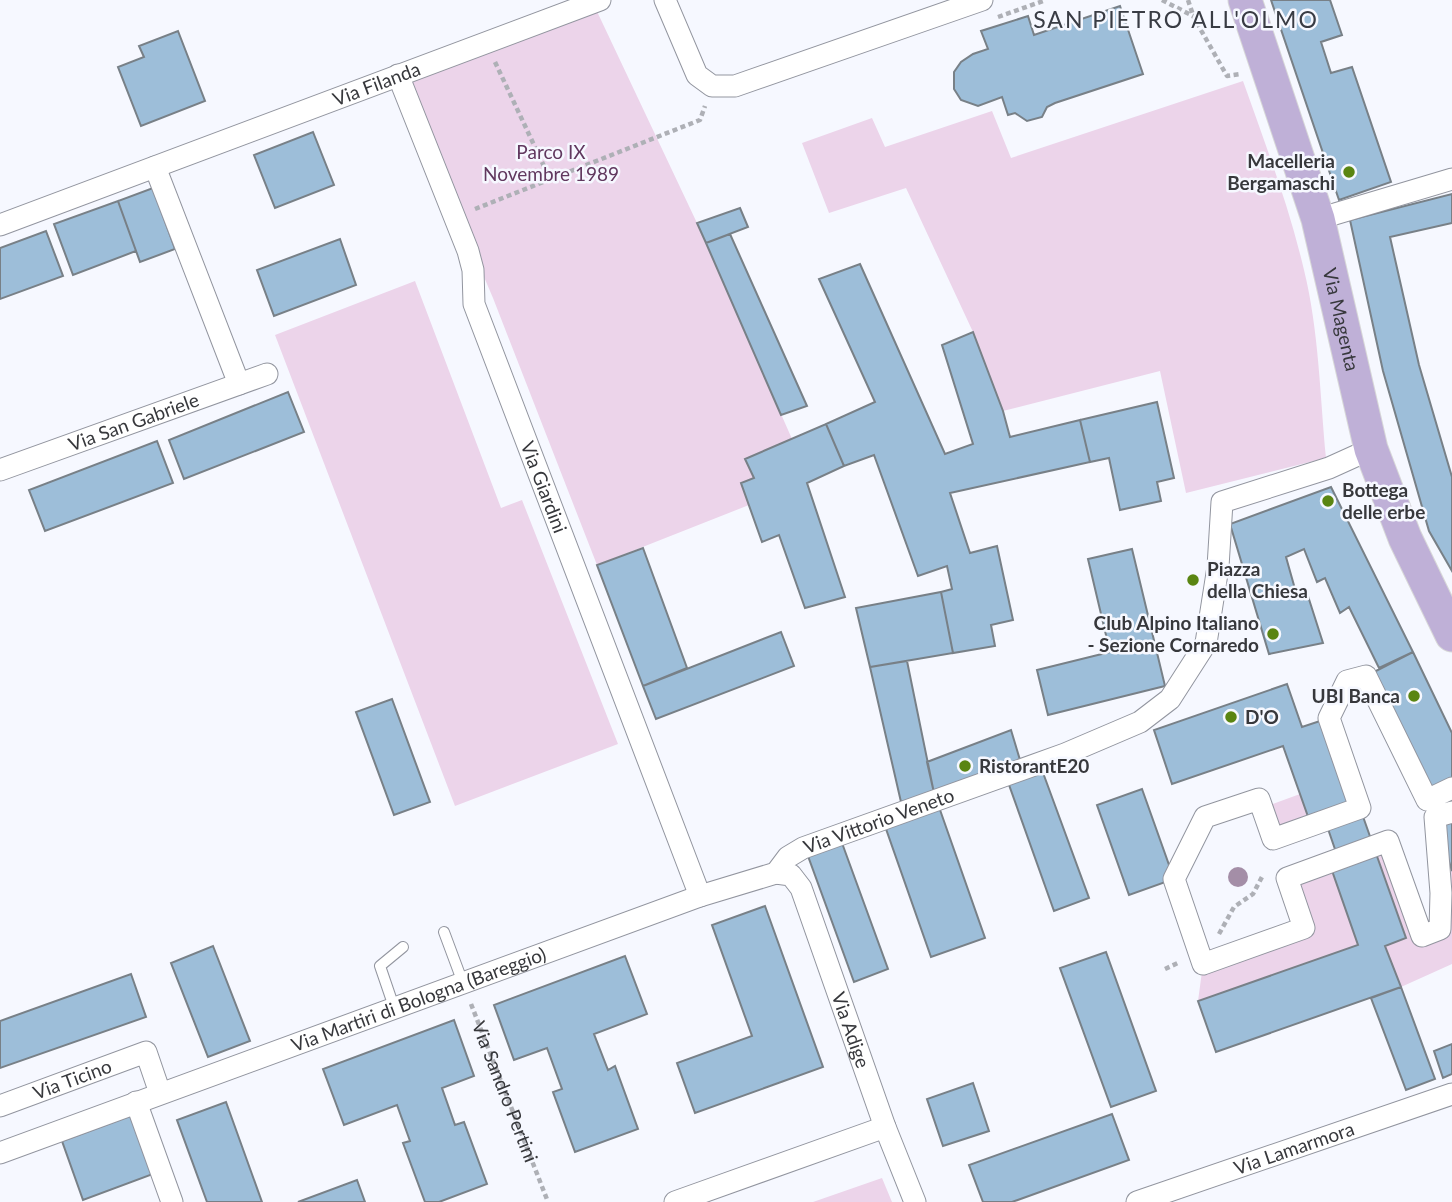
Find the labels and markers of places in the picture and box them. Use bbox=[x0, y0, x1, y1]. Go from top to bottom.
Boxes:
place label: Macelleria Bergamaschi bbox=[1227, 149, 1335, 194]
marker: Macelleria Bergamaschi bbox=[1341, 164, 1357, 180]
place label: Bottega delle erbe bbox=[1342, 478, 1425, 523]
marker: Bottega delle erbe bbox=[1320, 493, 1336, 509]
place label: Piazza della Chiesa bbox=[1207, 557, 1308, 602]
marker: Piazza della Chiesa bbox=[1185, 572, 1201, 588]
place label: Club Alpino Italiano - Sezione Cornaredo bbox=[1087, 611, 1259, 656]
marker: Club Alpino Italiano - Sezione Cornaredo bbox=[1265, 626, 1281, 642]
place label: UBI Banca bbox=[1312, 684, 1400, 707]
marker: UBI Banca bbox=[1406, 688, 1422, 704]
place label: D'O bbox=[1245, 705, 1279, 728]
marker: D'O bbox=[1223, 709, 1239, 725]
place label: RistorantE20 bbox=[979, 754, 1089, 777]
marker: RistorantE20 bbox=[957, 758, 973, 774]

